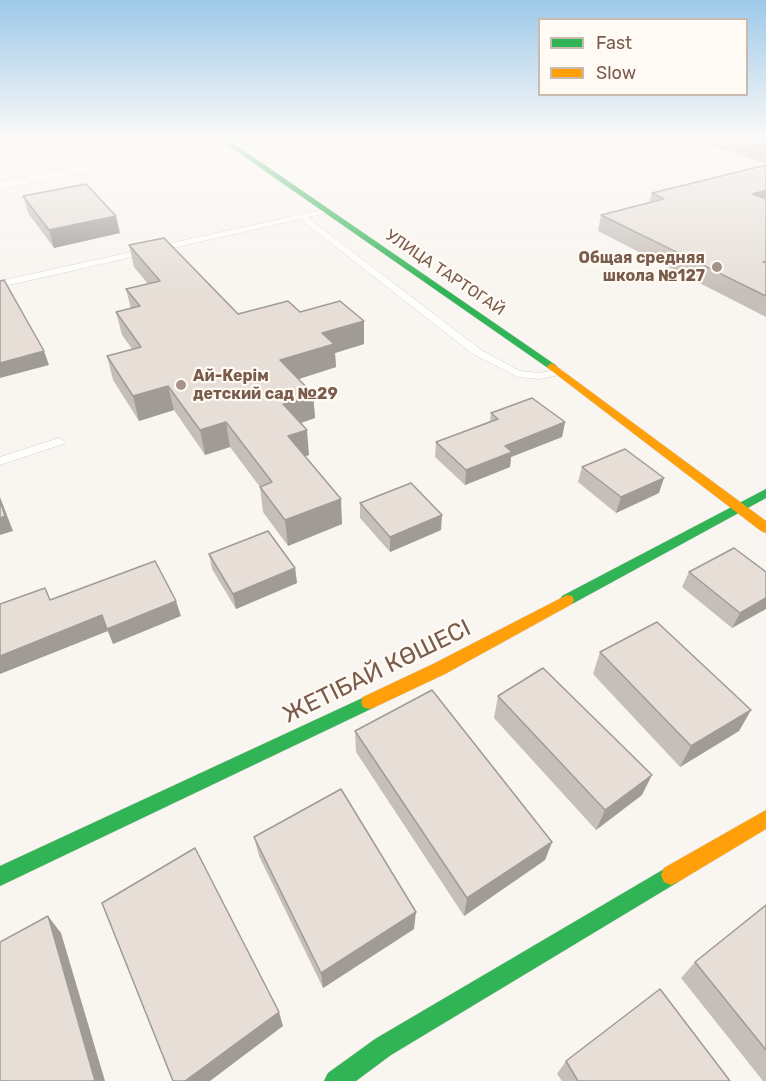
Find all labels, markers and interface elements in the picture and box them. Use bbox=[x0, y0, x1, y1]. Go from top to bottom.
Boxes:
legend bbox=[538, 18, 748, 96]
text: Fast bbox=[596, 32, 632, 54]
text: Slow bbox=[596, 62, 636, 84]
street label: УЛИЦА ТАРТОГАЙ bbox=[382, 226, 508, 320]
place label: Общая средняя школа №127 bbox=[579, 248, 705, 286]
marker: Общая средняя школа №127 bbox=[710, 260, 724, 274]
place label: Ай-Керім детский сад №29 bbox=[193, 366, 338, 404]
marker: Ай-Керім детский сад №29 bbox=[174, 378, 188, 392]
street label: ЖЕТІБАЙ КӨШЕСІ bbox=[278, 614, 476, 730]

